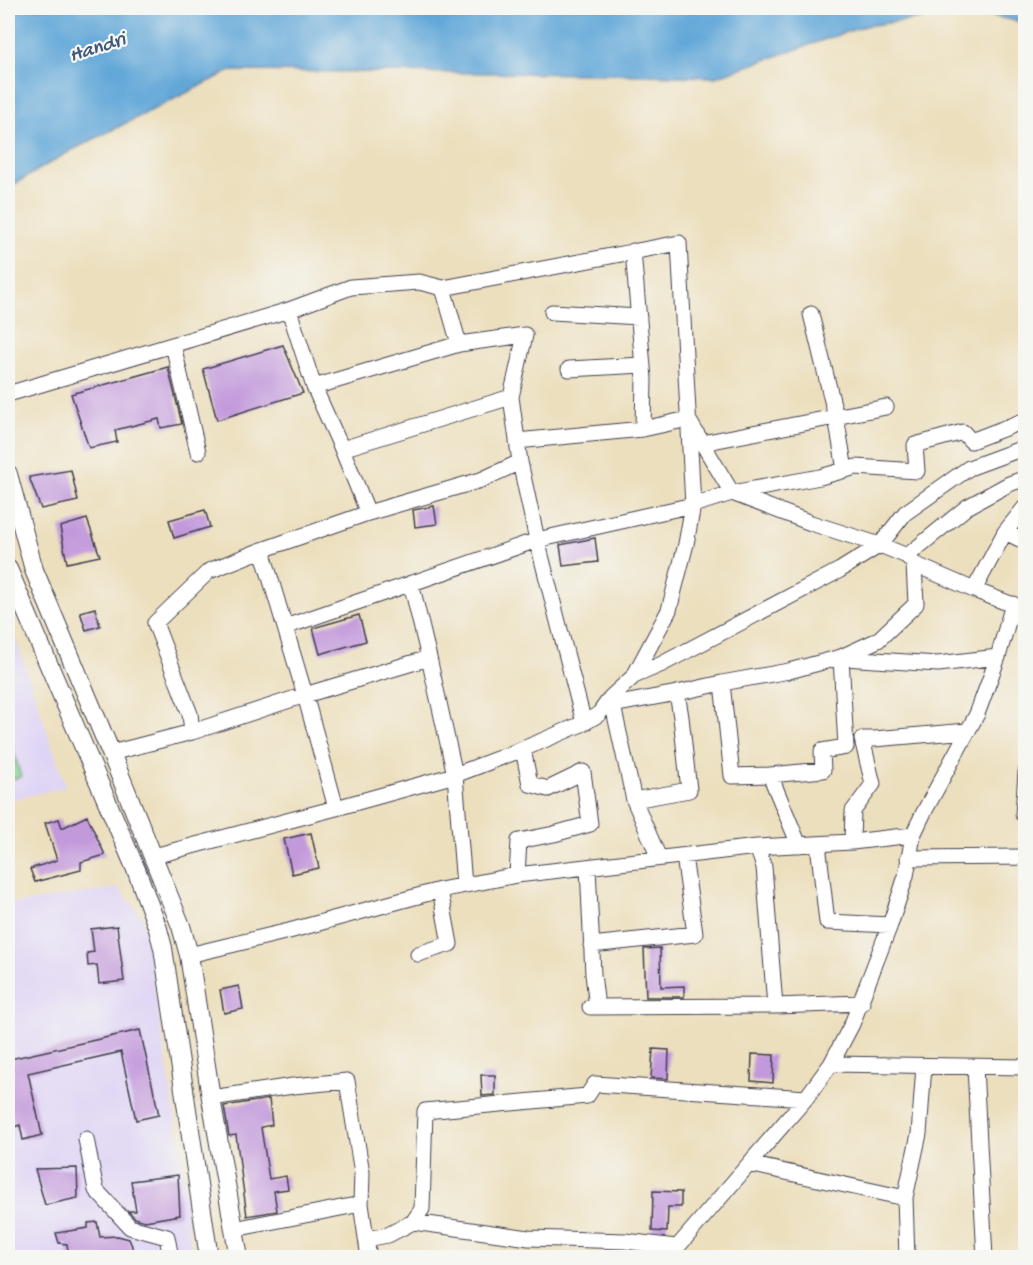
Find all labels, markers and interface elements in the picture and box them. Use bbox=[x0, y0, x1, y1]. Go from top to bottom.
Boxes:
water label: Handri bbox=[67, 27, 132, 70]

